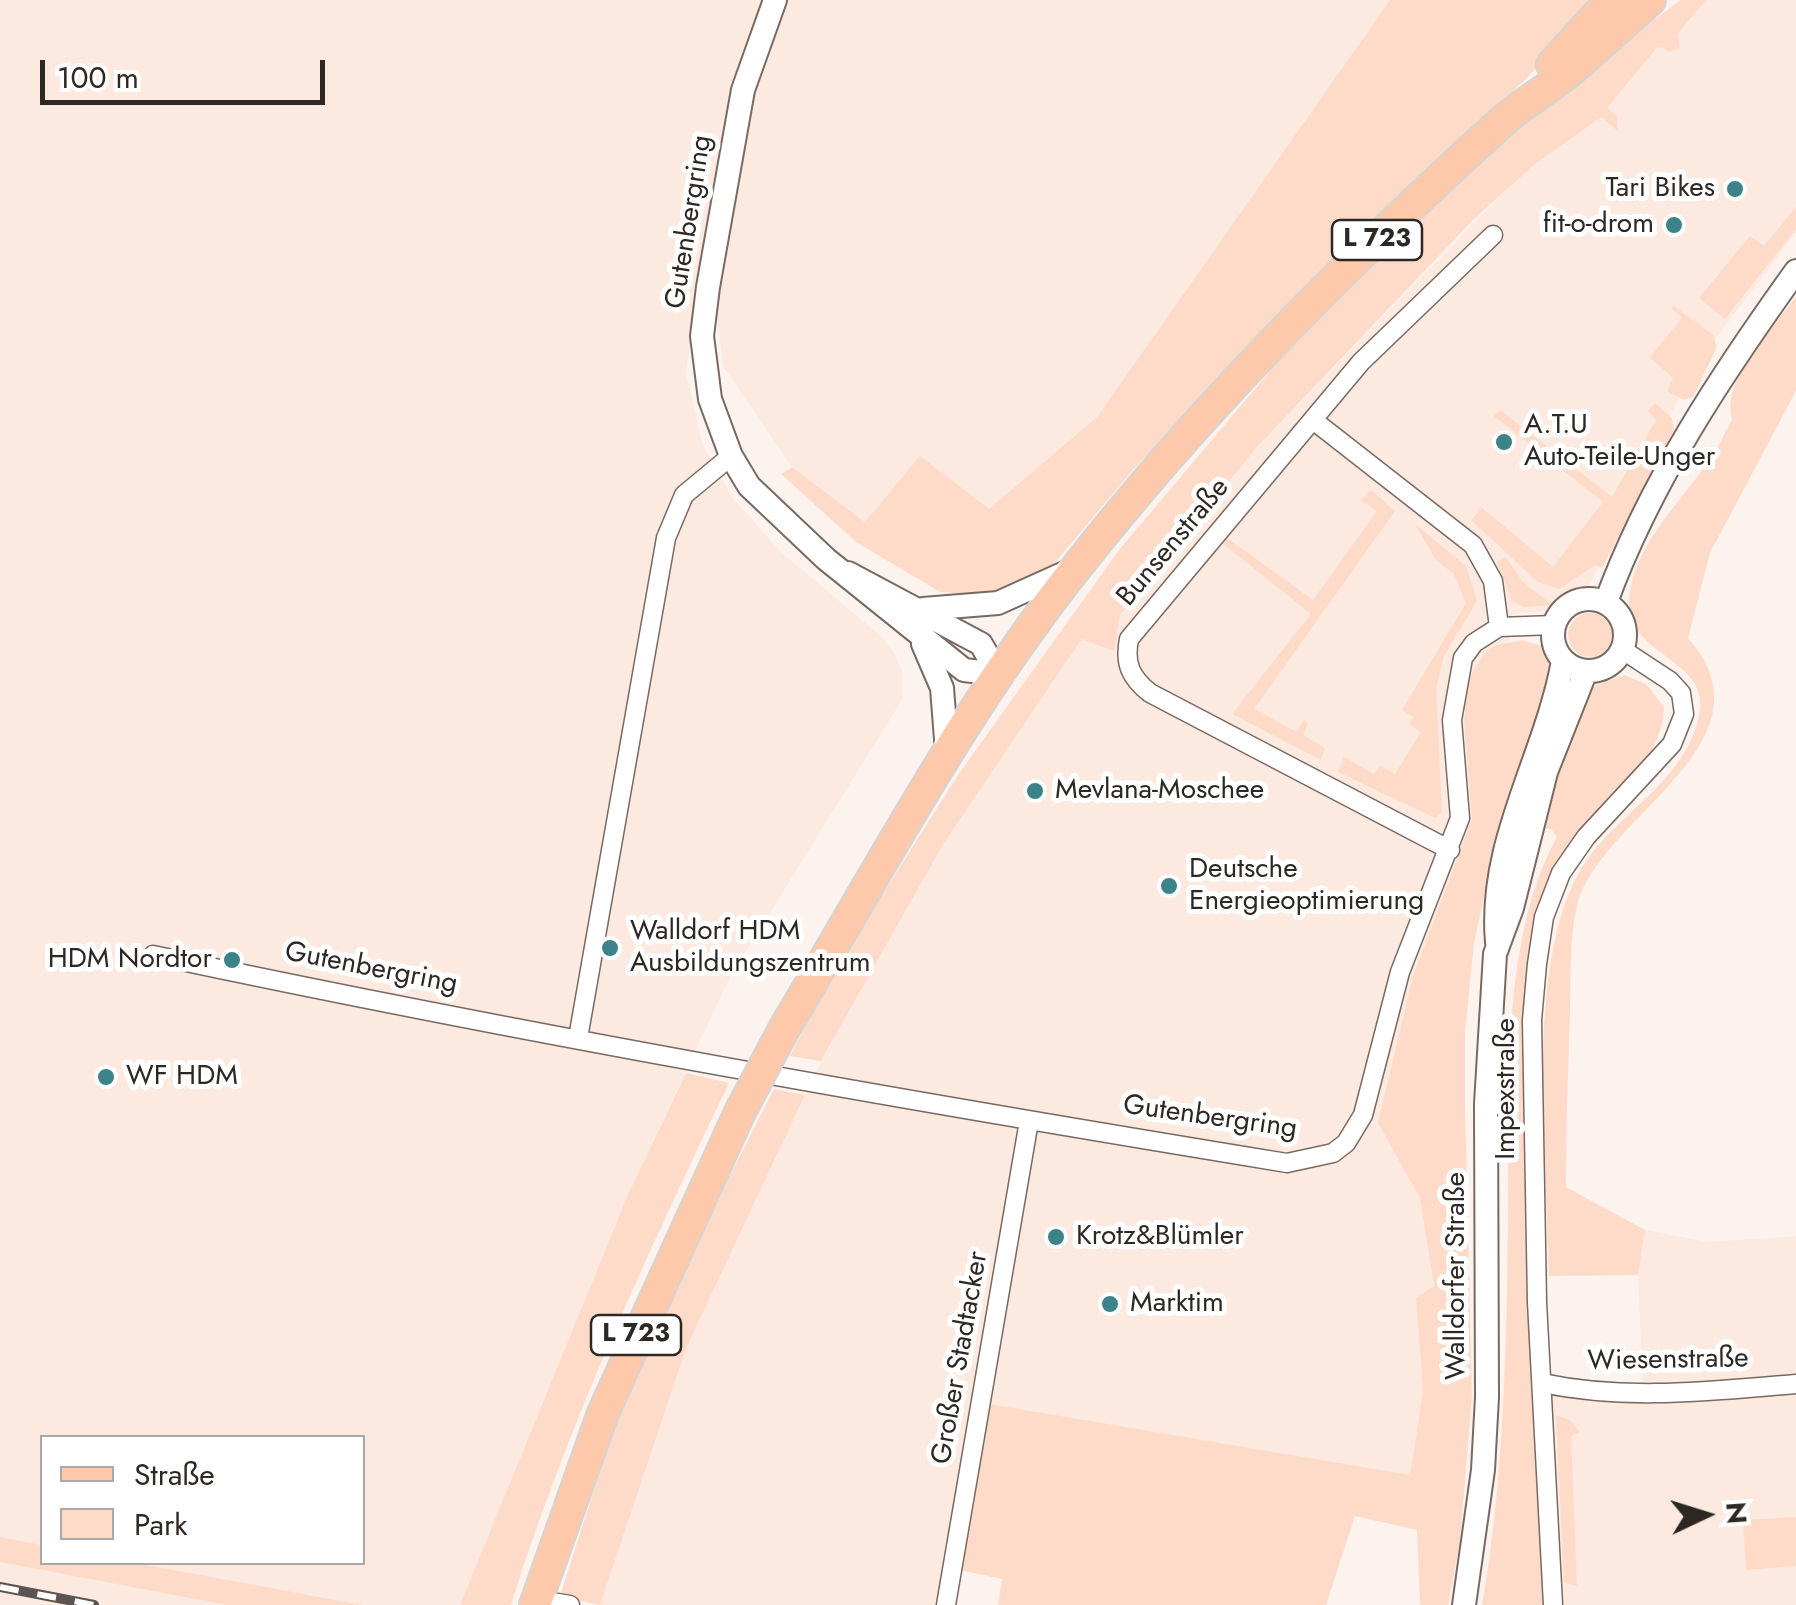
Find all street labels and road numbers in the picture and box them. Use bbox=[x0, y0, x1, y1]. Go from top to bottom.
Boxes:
street label: Gutenbergring bbox=[660, 133, 720, 311]
road number: L 723 bbox=[1332, 220, 1422, 260]
street label: Bunsenstraße bbox=[1111, 472, 1237, 614]
street label: Gutenbergring bbox=[282, 936, 460, 1002]
street label: Impexstraße bbox=[1490, 1018, 1524, 1160]
street label: Gutenbergring bbox=[1121, 1089, 1299, 1147]
street label: Walldorfer Straße bbox=[1440, 1172, 1474, 1380]
street label: Großer Stadtacker bbox=[926, 1249, 996, 1467]
road number: L 723 bbox=[591, 1315, 681, 1355]
street label: Wiesenstraße bbox=[1587, 1343, 1749, 1379]

